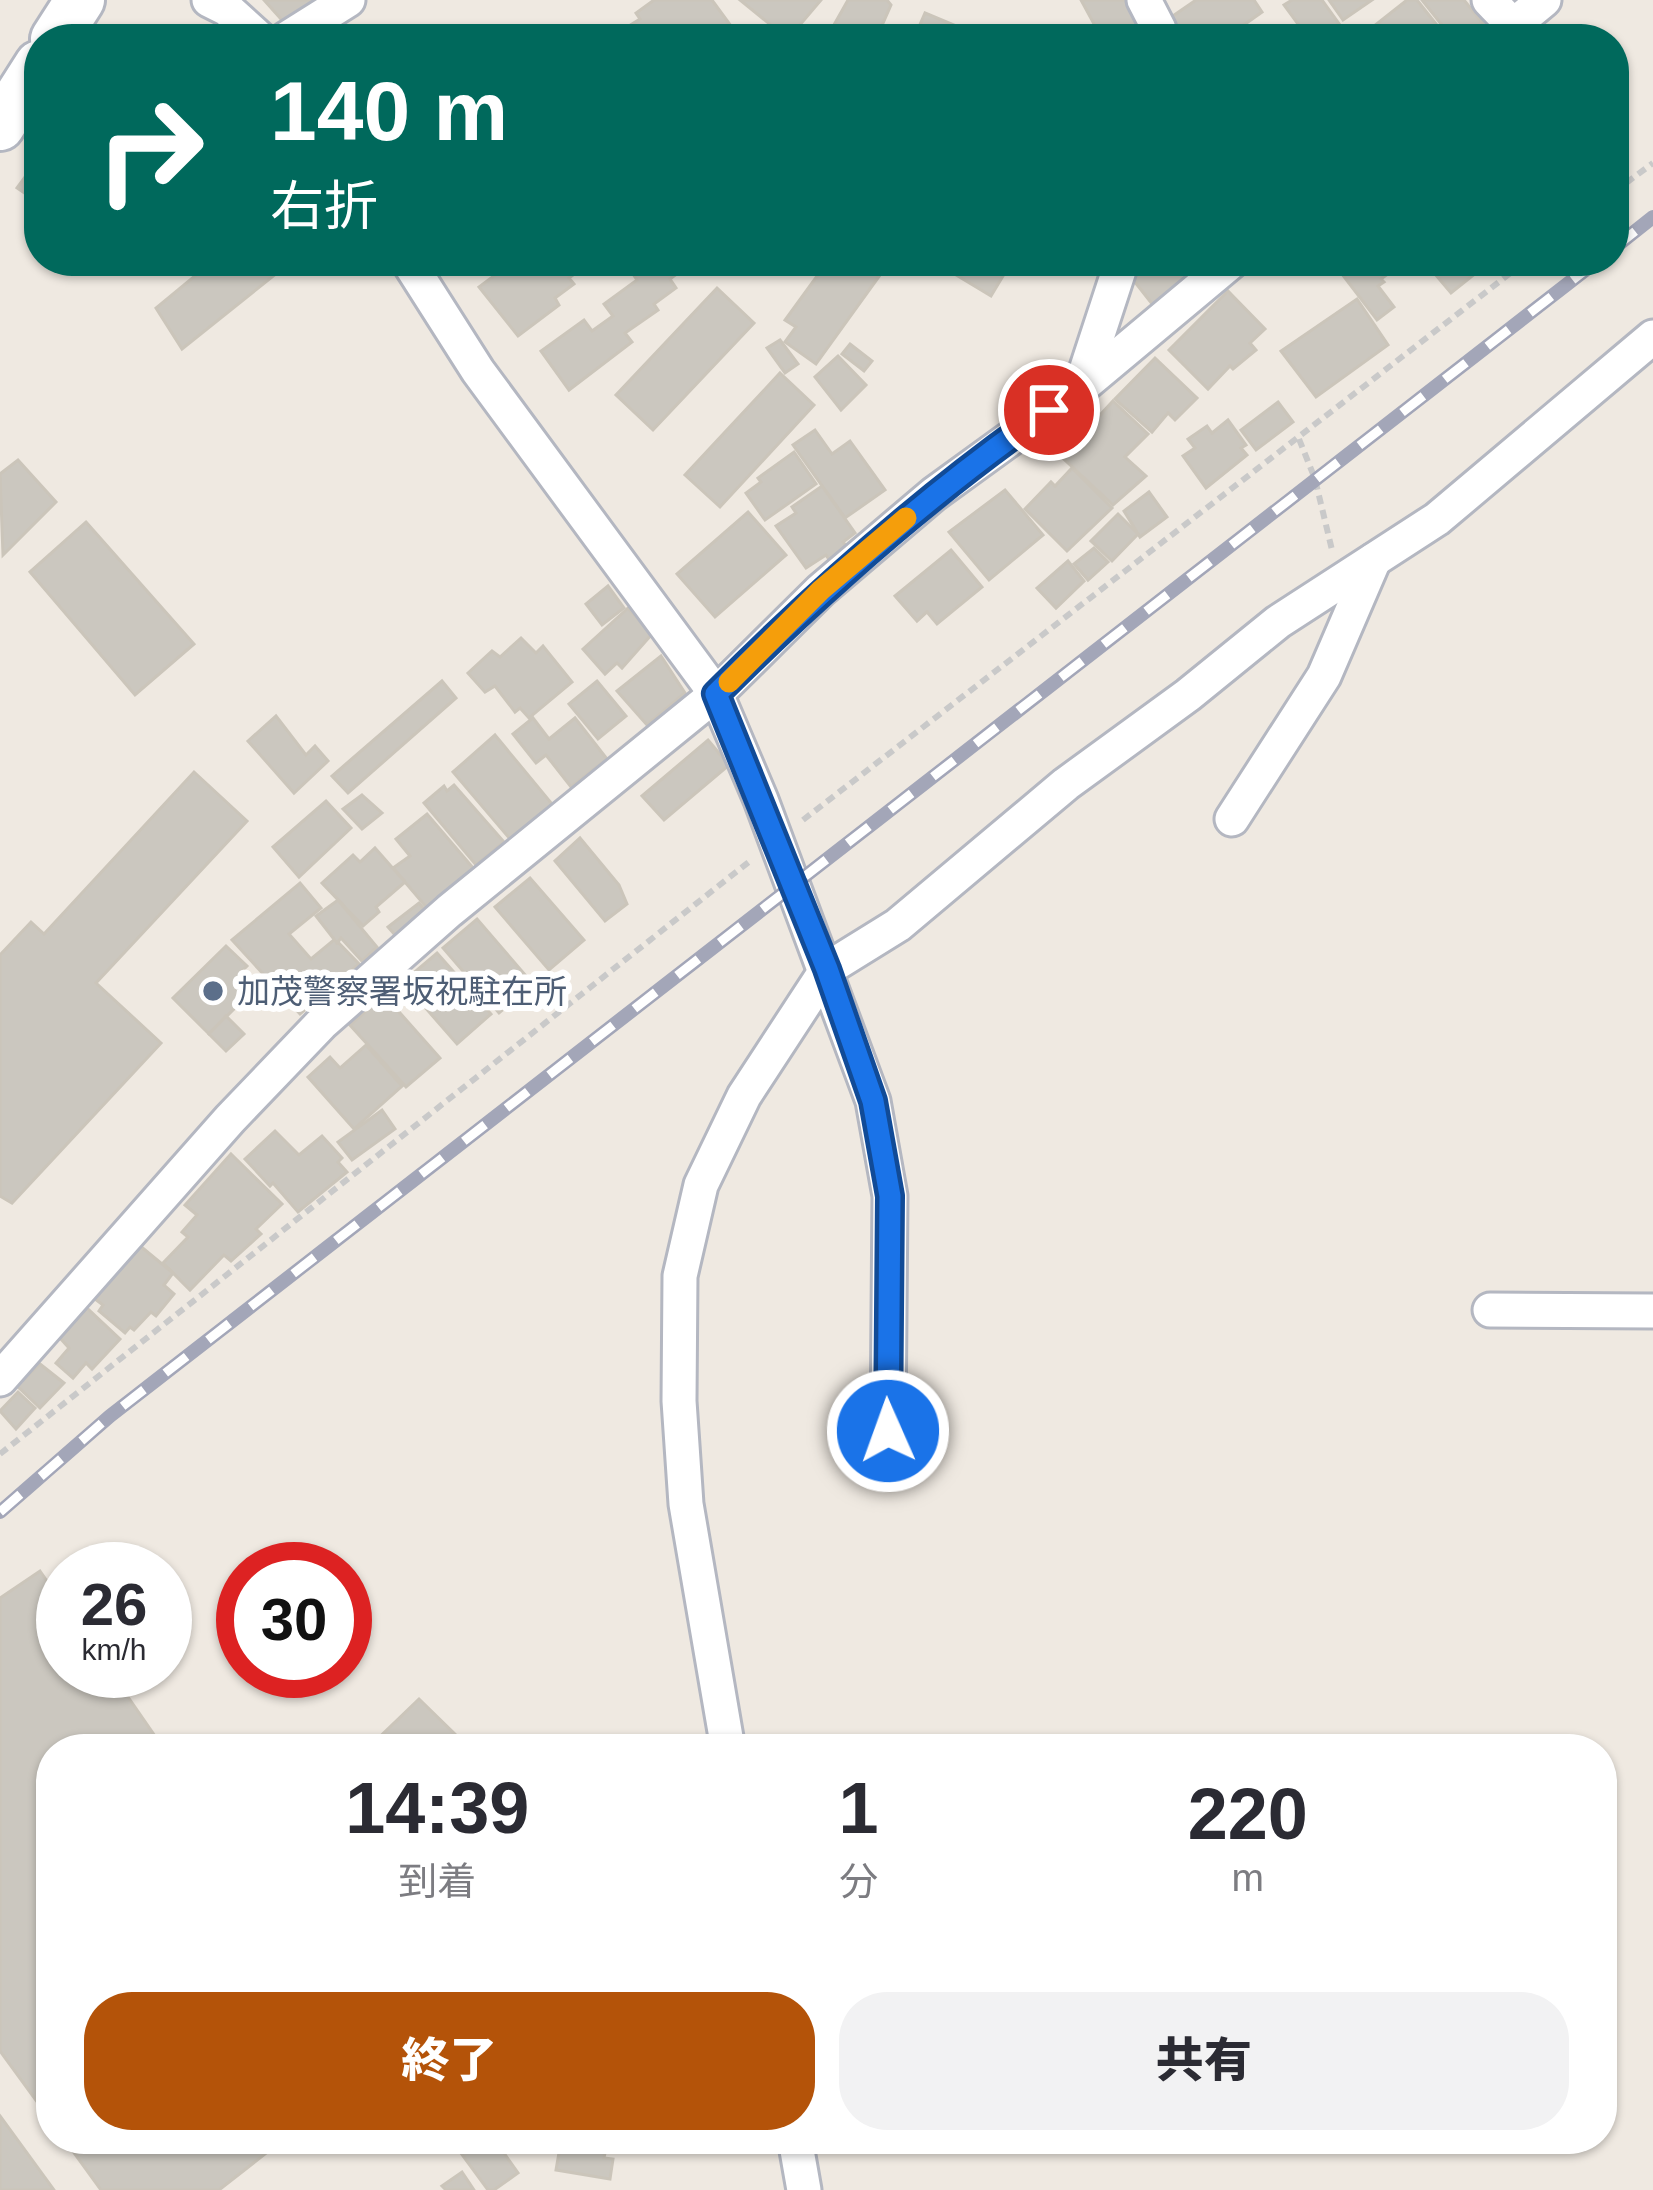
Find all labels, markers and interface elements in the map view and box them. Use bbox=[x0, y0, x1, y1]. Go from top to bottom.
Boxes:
text: 140 m bbox=[270, 64, 508, 158]
icon: right bbox=[72, 72, 228, 228]
text: 右折 bbox=[270, 176, 378, 236]
pin bbox=[998, 359, 1100, 461]
icon: arrive bbox=[1016, 377, 1082, 443]
place label: 加茂警察署坂祝駐在所 bbox=[237, 973, 567, 1010]
marker: 加茂警察署坂祝駐在所 bbox=[200, 978, 226, 1004]
position arrow bbox=[825, 1368, 951, 1494]
speed limit sign: 30 bbox=[216, 1542, 372, 1698]
text: 26 bbox=[81, 1571, 147, 1638]
text: km/h bbox=[81, 1633, 147, 1666]
text: 14:39 bbox=[345, 1768, 529, 1848]
text: 1 bbox=[838, 1768, 879, 1848]
text: 220 bbox=[1188, 1774, 1308, 1854]
text: m bbox=[1231, 1856, 1264, 1899]
text: 到着 bbox=[398, 1860, 476, 1903]
text: 分 bbox=[839, 1860, 878, 1903]
button: 終了 bbox=[84, 1992, 815, 2130]
button: 共有 bbox=[839, 1992, 1569, 2130]

